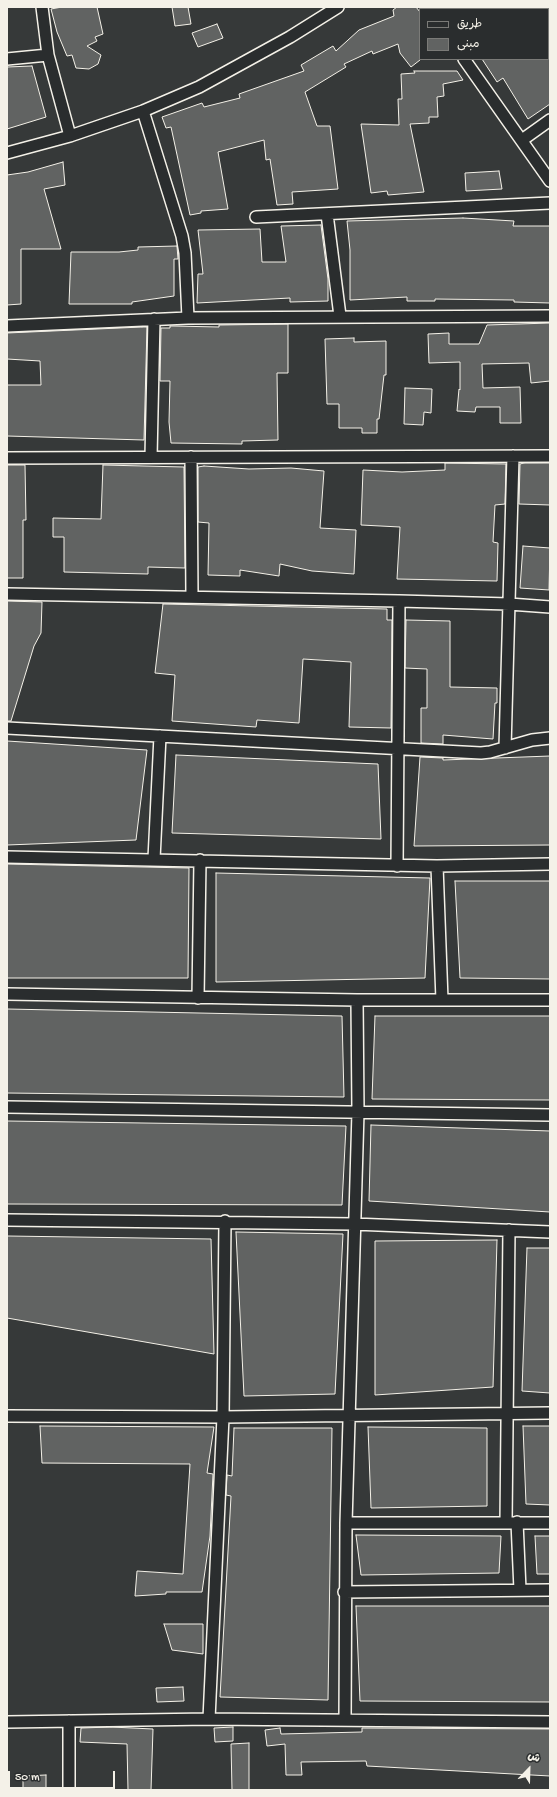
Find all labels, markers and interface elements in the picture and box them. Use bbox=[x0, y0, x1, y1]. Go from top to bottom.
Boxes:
legend bbox=[419, 8, 549, 60]
text: طريق bbox=[457, 18, 482, 32]
text: مبنى bbox=[457, 38, 480, 52]
north arrow bbox=[509, 1749, 549, 1789]
text: ش bbox=[526, 1750, 542, 1766]
scale bar bbox=[10, 1763, 117, 1789]
text: 50 m bbox=[15, 1771, 40, 1785]

